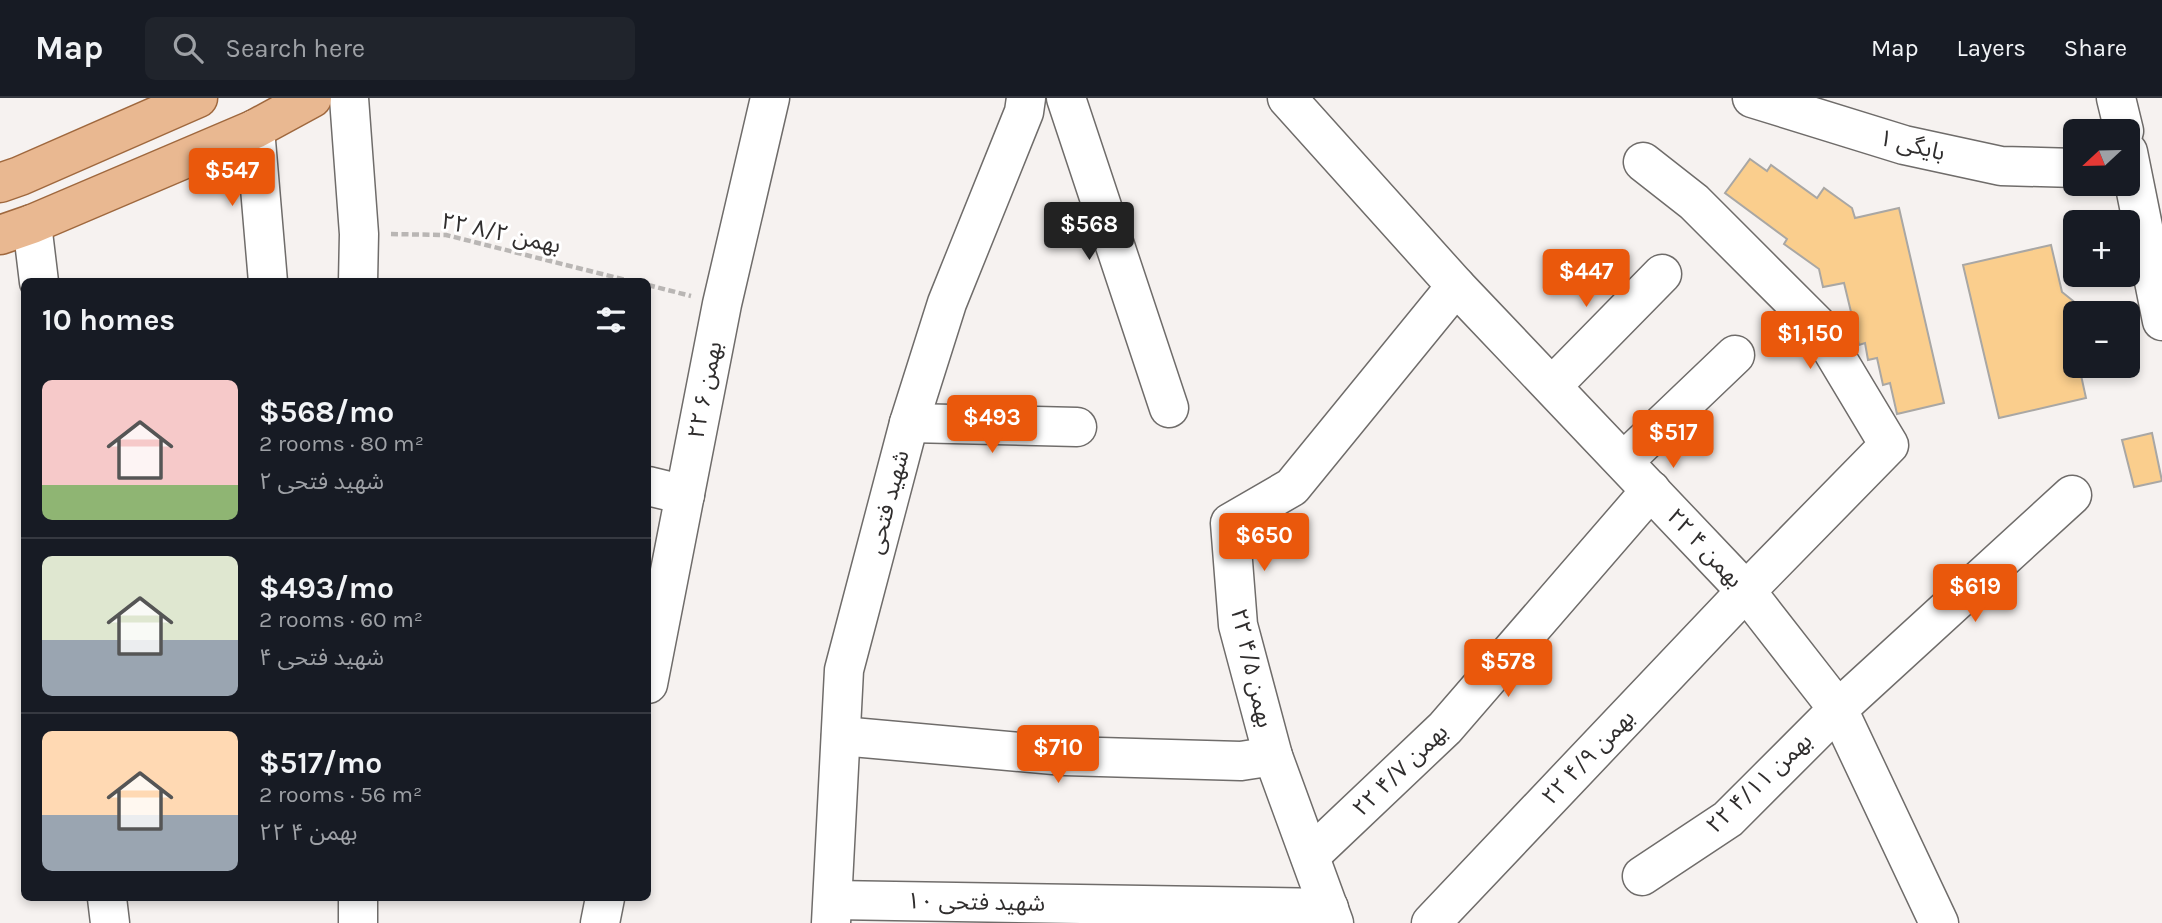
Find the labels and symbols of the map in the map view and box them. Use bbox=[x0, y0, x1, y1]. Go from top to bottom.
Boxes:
north arrow bbox=[2063, 119, 2140, 196]
street label: بایگی ۱ bbox=[1876, 124, 1948, 166]
pin: $547 bbox=[191, 148, 273, 208]
pin: $568 bbox=[1048, 202, 1130, 262]
street label: ۲۲ بهمن ۸/۲ bbox=[439, 207, 563, 259]
pin: $447 bbox=[1545, 250, 1627, 309]
pin: $1,150 bbox=[1753, 312, 1867, 371]
street label: ۲۲ بهمن ۶ bbox=[682, 339, 728, 441]
pin: $493 bbox=[951, 396, 1033, 455]
pin: $517 bbox=[1632, 410, 1714, 470]
street label: شهید فتحی bbox=[861, 447, 915, 557]
street label: ۲۲ بهمن ۴ bbox=[1662, 503, 1748, 593]
pin: $650 bbox=[1223, 514, 1305, 573]
pin: $619 bbox=[1934, 564, 2016, 624]
street label: ۲۲ بهمن ۴/۵ bbox=[1225, 606, 1279, 730]
pin: $578 bbox=[1467, 640, 1549, 699]
street label: ۲۲ بهمن ۴/۹ bbox=[1536, 704, 1640, 810]
street label: ۲۲ بهمن ۴/۷ bbox=[1347, 718, 1453, 822]
pin: $710 bbox=[1017, 726, 1099, 785]
street label: ۲۲ بهمن ۴/۱۱ bbox=[1701, 727, 1817, 839]
street label: شهید فتحی ۱۰ bbox=[907, 887, 1045, 917]

